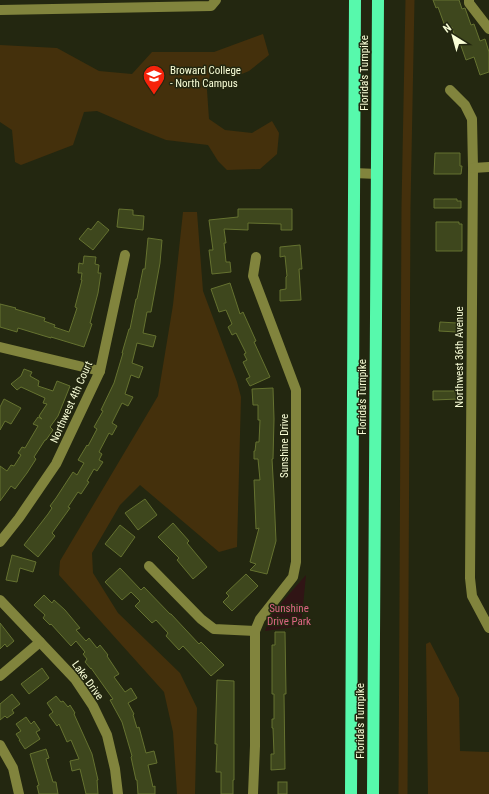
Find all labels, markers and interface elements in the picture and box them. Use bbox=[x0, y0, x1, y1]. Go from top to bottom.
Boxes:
north arrow bbox=[433, 16, 473, 56]
text: N bbox=[441, 21, 454, 36]
street label: Florida's Turnpike bbox=[358, 35, 371, 111]
school or university icon: Broward College - North Campus bbox=[141, 63, 167, 96]
place label: Broward College - North Campus bbox=[170, 64, 241, 90]
street label: Northwest 36th Avenue bbox=[453, 306, 466, 408]
street label: Northwest 4th Court bbox=[48, 359, 95, 445]
street label: Florida's Turnpike bbox=[356, 359, 369, 435]
street label: Sunshine Drive bbox=[278, 414, 291, 478]
park label: Sunshine Drive Park bbox=[267, 602, 311, 628]
street label: Lake Drive bbox=[69, 658, 106, 702]
street label: Florida's Turnpike bbox=[354, 683, 367, 759]

